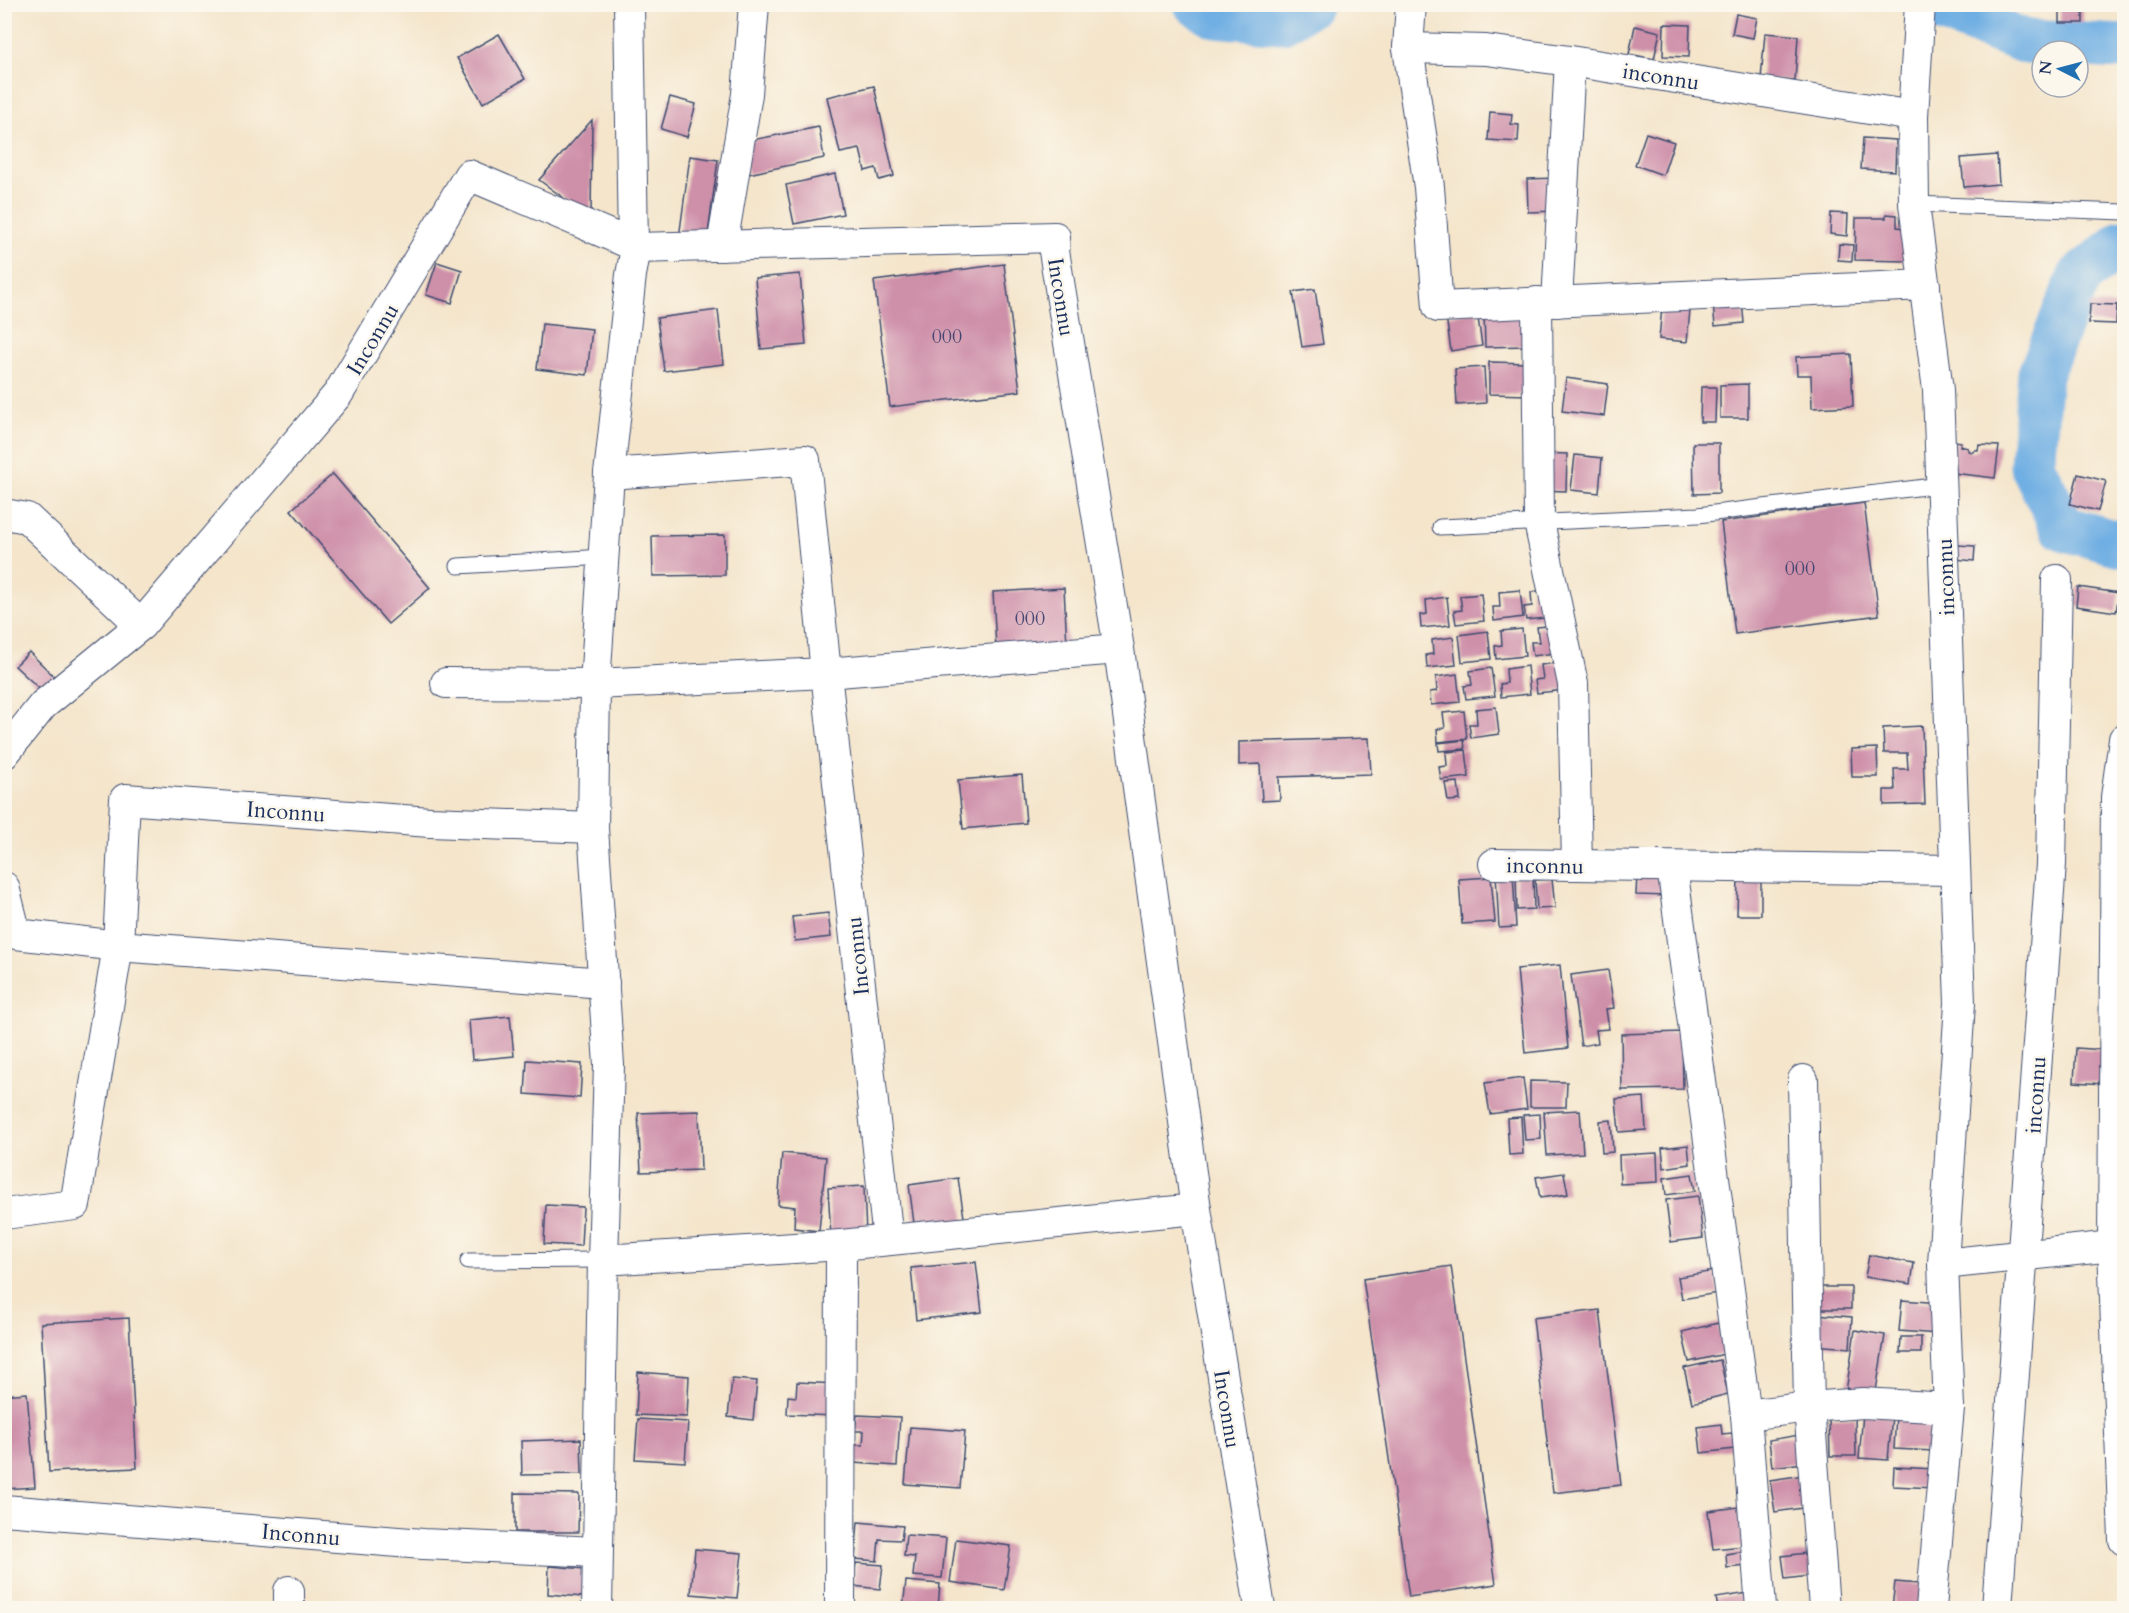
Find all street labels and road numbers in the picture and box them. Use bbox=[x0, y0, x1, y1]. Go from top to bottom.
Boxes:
street label: inconnu bbox=[1620, 56, 1702, 98]
street label: Inconnu bbox=[1040, 256, 1082, 339]
street label: Inconnu bbox=[340, 298, 406, 381]
street label: inconnu bbox=[1930, 538, 1962, 616]
street label: Inconnu bbox=[245, 794, 326, 830]
street label: inconnu bbox=[1506, 850, 1584, 882]
street label: Inconnu bbox=[839, 915, 877, 997]
street label: inconnu bbox=[2018, 1055, 2054, 1135]
street label: Inconnu bbox=[1206, 1368, 1248, 1451]
street label: Inconnu bbox=[260, 1517, 342, 1553]

